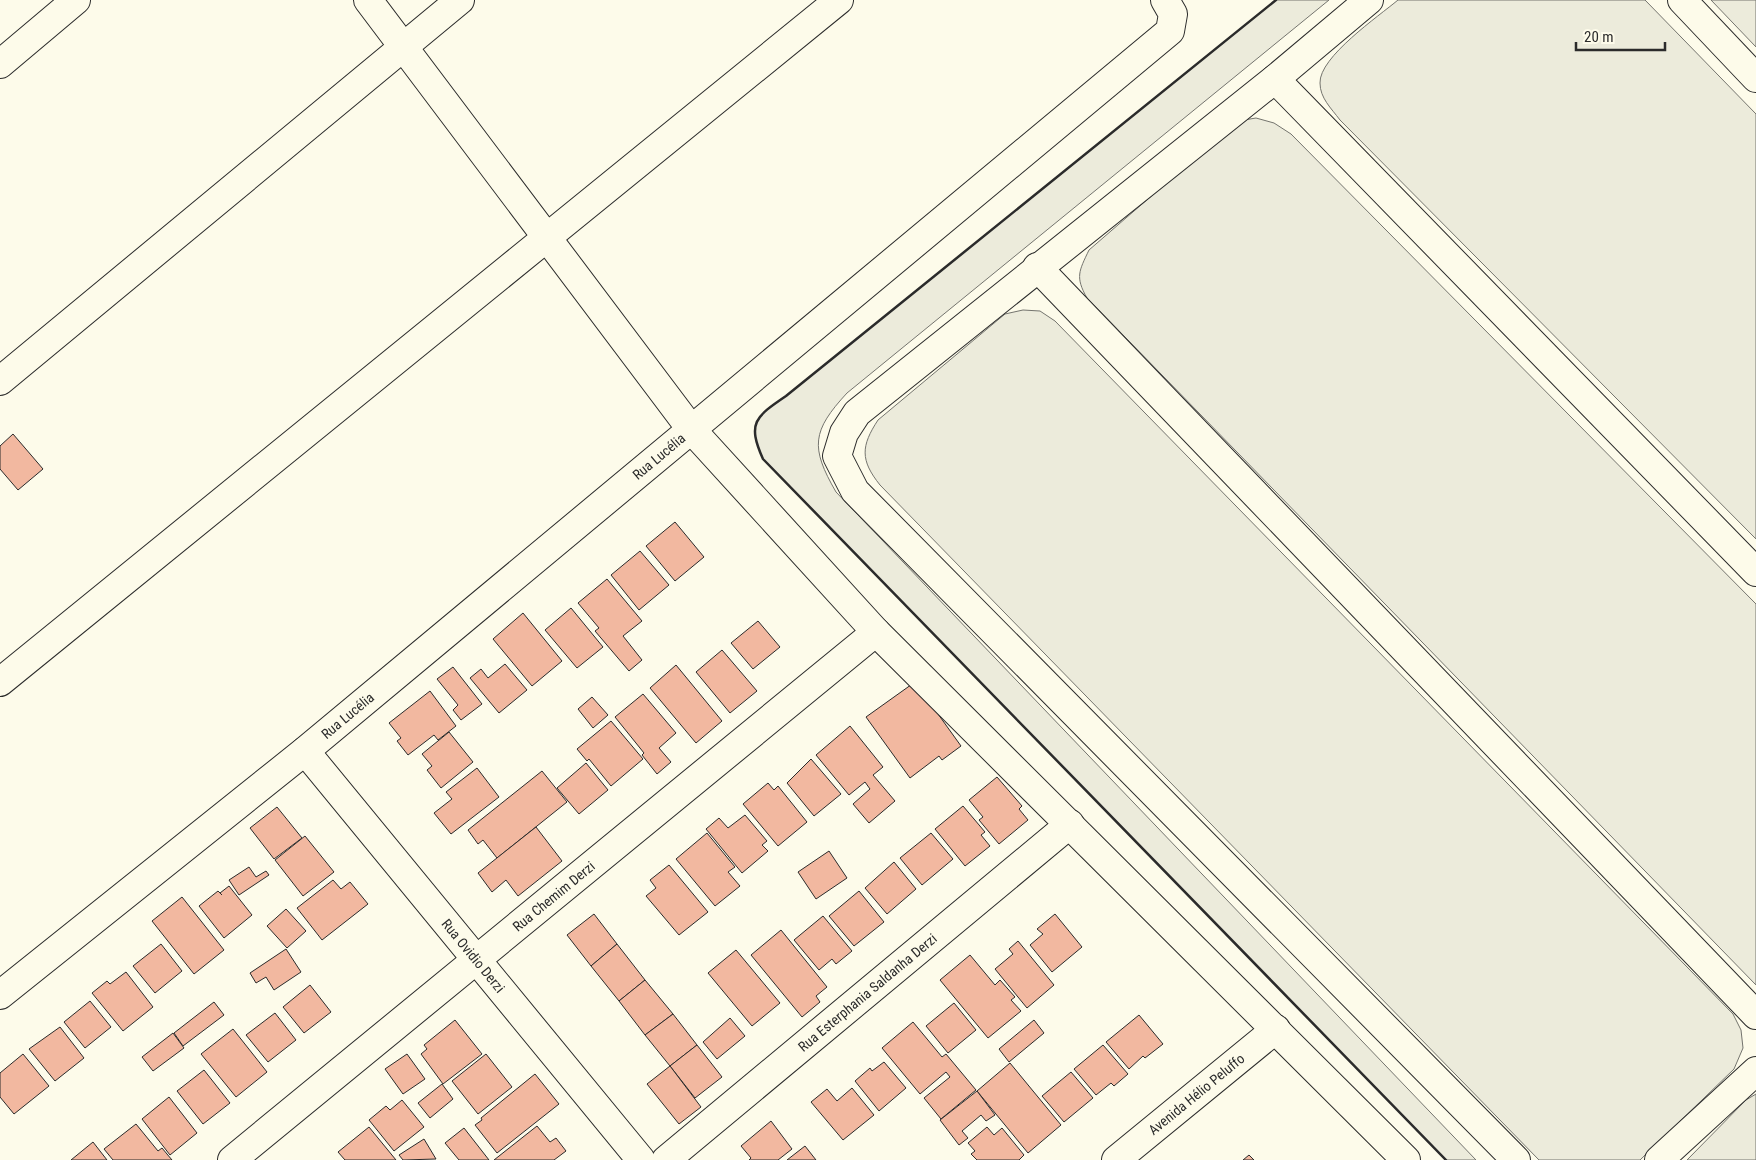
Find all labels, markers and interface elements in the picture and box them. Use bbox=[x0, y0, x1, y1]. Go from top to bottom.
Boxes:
scale bar bbox=[1576, 20, 1665, 52]
text: 20 m bbox=[1584, 28, 1614, 46]
street label: Rua Lucélia bbox=[629, 430, 688, 483]
street label: Rua Lucélia bbox=[318, 689, 377, 742]
street label: Rua Chemim Derzi bbox=[510, 858, 598, 935]
street label: Rua Ovidio Derzi bbox=[438, 916, 508, 996]
street label: Rua Esterphania Saldanha Derzi bbox=[795, 930, 940, 1055]
street label: Avenida Hélio Peluffo bbox=[1145, 1050, 1248, 1138]

